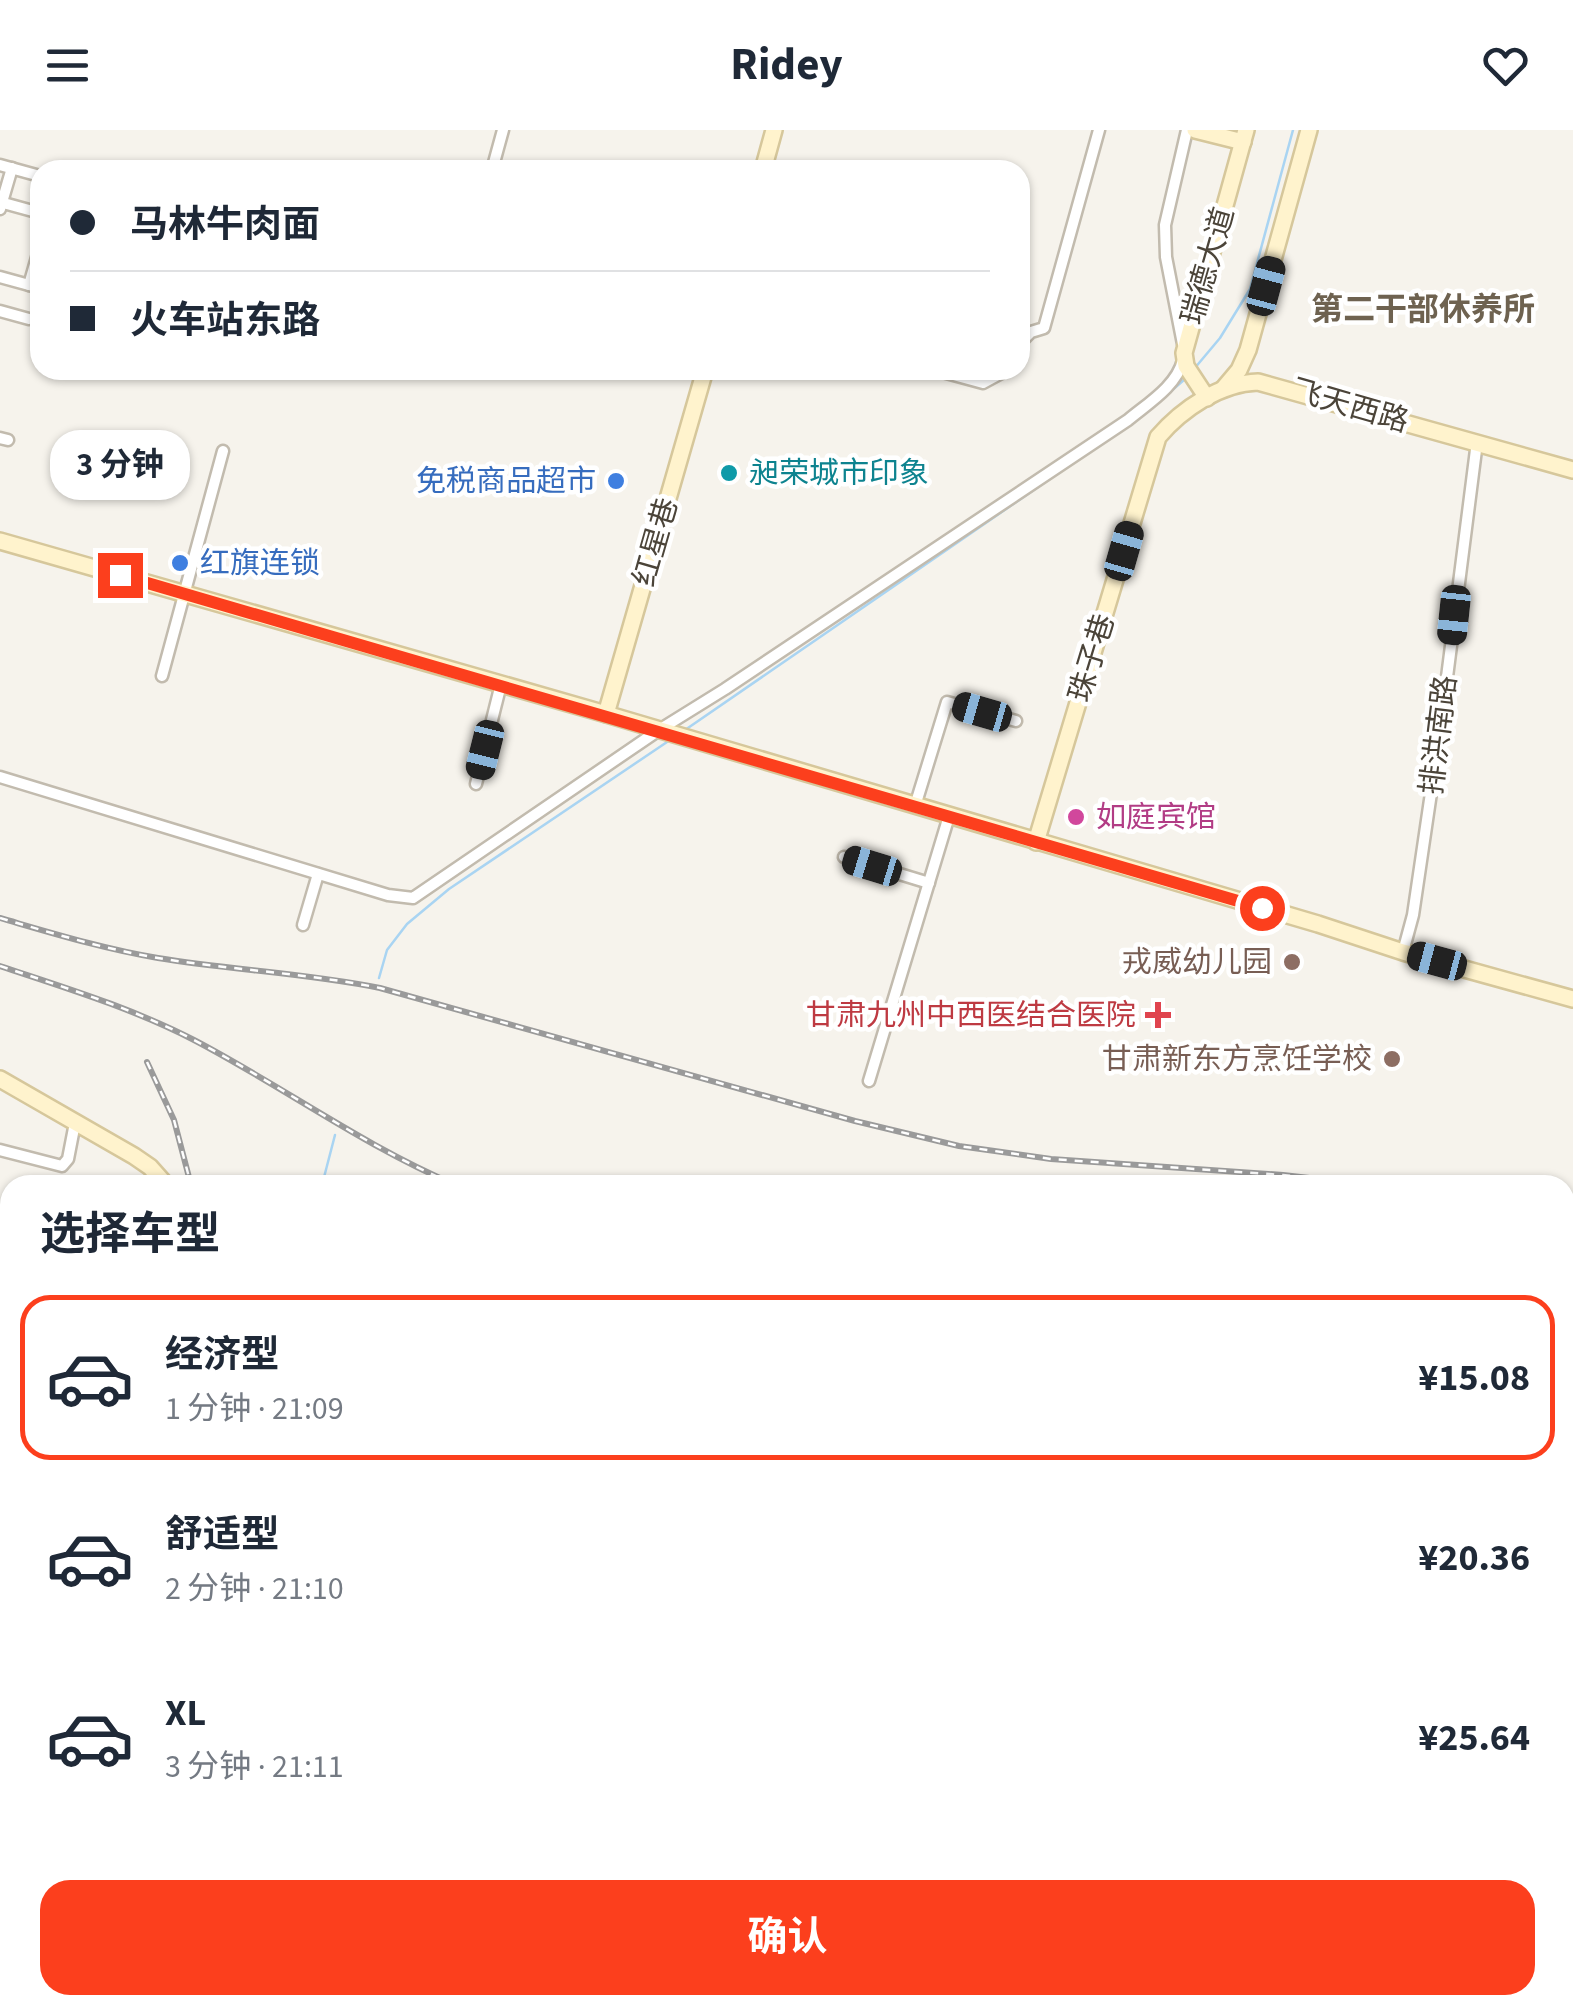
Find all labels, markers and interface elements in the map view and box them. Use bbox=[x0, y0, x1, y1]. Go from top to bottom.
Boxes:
text: Ridey bbox=[730, 33, 843, 97]
icon: menu bbox=[40, 38, 95, 93]
icon: heart bbox=[1478, 38, 1533, 93]
text: 马林牛肉面 bbox=[130, 198, 320, 252]
street label: 瑞德大道 bbox=[1171, 202, 1245, 330]
car bbox=[1244, 253, 1288, 319]
district label: 第二干部休养所 bbox=[1311, 287, 1535, 333]
text: 火车站东路 bbox=[130, 294, 320, 348]
street label: 飞天西路 bbox=[1286, 369, 1414, 443]
callout: 3 分钟 bbox=[50, 430, 190, 500]
text: 3 分钟 bbox=[76, 442, 164, 488]
place label: 昶荣城市印象 bbox=[749, 452, 929, 495]
place label: 免税商品超市 bbox=[416, 460, 596, 503]
marker: 昶荣城市印象 bbox=[718, 462, 740, 484]
marker: 免税商品超市 bbox=[605, 470, 627, 492]
street label: 红星巷 bbox=[623, 493, 689, 591]
car bbox=[1101, 518, 1147, 584]
place label: 红旗连锁 bbox=[200, 542, 320, 585]
marker: 红旗连锁 bbox=[169, 552, 191, 574]
route end bbox=[98, 553, 143, 598]
car bbox=[1436, 584, 1472, 646]
street label: 珠子巷 bbox=[1058, 609, 1126, 707]
street label: 排洪南路 bbox=[1410, 673, 1468, 797]
car bbox=[949, 689, 1015, 735]
car bbox=[463, 717, 507, 783]
place label: 如庭宾馆 bbox=[1096, 796, 1216, 839]
marker: 如庭宾馆 bbox=[1065, 806, 1087, 828]
car bbox=[839, 843, 905, 889]
route start bbox=[1240, 886, 1285, 931]
car bbox=[1404, 939, 1470, 983]
place label: 戎威幼儿园 bbox=[1122, 941, 1272, 984]
marker: 戎威幼儿园 bbox=[1281, 951, 1303, 973]
place label: 甘肃九州中西医结合医院 bbox=[806, 994, 1136, 1037]
marker: 甘肃九州中西医结合医院 bbox=[1145, 1002, 1171, 1028]
place label: 甘肃新东方烹饪学校 bbox=[1102, 1038, 1372, 1081]
marker: 甘肃新东方烹饪学校 bbox=[1381, 1048, 1403, 1070]
text: 选择车型 bbox=[40, 1203, 220, 1267]
text: 经济型 bbox=[165, 1328, 279, 1382]
icon: car bbox=[45, 1333, 135, 1423]
text: ¥15.08 bbox=[1418, 1351, 1530, 1405]
text: 1 分钟 · 21:09 bbox=[165, 1386, 344, 1432]
text: 舒适型 bbox=[165, 1508, 279, 1562]
icon: car bbox=[45, 1513, 135, 1603]
text: ¥20.36 bbox=[1418, 1531, 1530, 1585]
text: 2 分钟 · 21:10 bbox=[165, 1566, 344, 1612]
text: XL bbox=[165, 1686, 206, 1740]
icon: car bbox=[45, 1693, 135, 1783]
text: ¥25.64 bbox=[1418, 1711, 1530, 1765]
text: 3 分钟 · 21:11 bbox=[165, 1744, 344, 1790]
button: 确认 bbox=[40, 1880, 1535, 1995]

